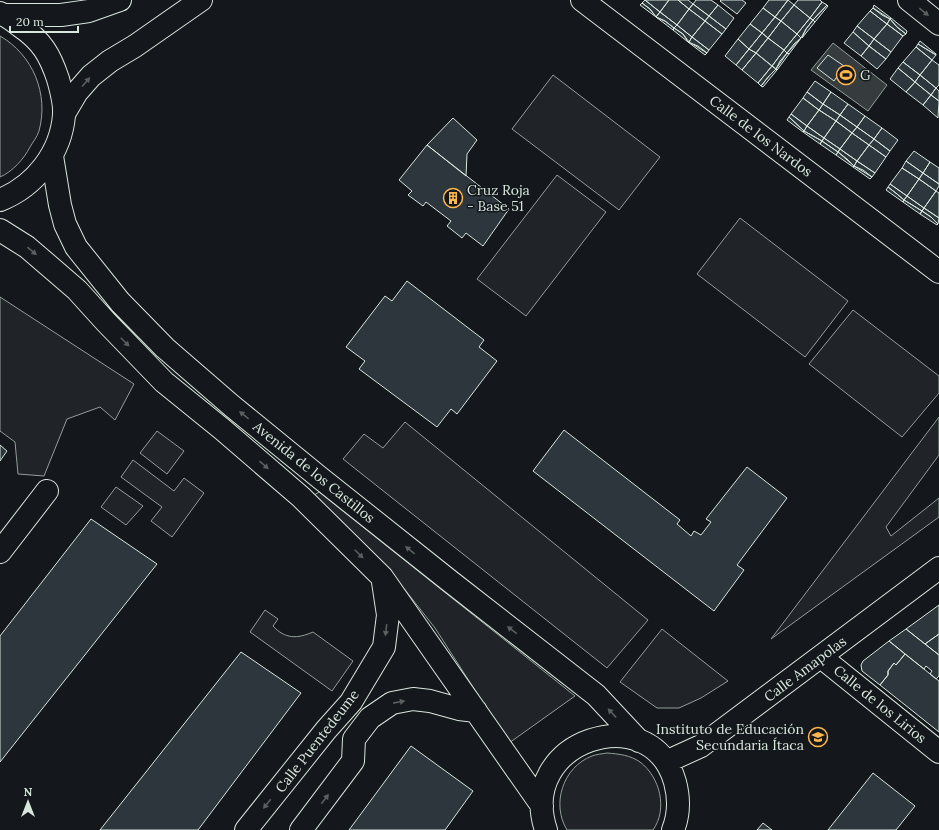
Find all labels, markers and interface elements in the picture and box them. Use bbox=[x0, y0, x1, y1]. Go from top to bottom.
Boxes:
scale bar bbox=[10, 8, 78, 34]
one-way arrow bbox=[918, 8, 929, 16]
text: 20 m bbox=[16, 14, 44, 29]
sports icon: G bbox=[835, 64, 857, 86]
place label: G bbox=[860, 66, 871, 84]
one-way arrow bbox=[81, 77, 90, 87]
street label: Calle de los Nardos bbox=[706, 91, 816, 181]
place label: Cruz Roja - Base 51 bbox=[467, 181, 530, 215]
building icon: Cruz Roja - Base 51 bbox=[442, 187, 464, 209]
one-way arrow bbox=[27, 247, 38, 256]
one-way arrow bbox=[120, 337, 130, 347]
one-way arrow bbox=[238, 411, 249, 420]
street label: Avenida de los Castillos bbox=[249, 417, 379, 527]
one-way arrow bbox=[259, 461, 270, 470]
one-way arrow bbox=[405, 545, 415, 554]
one-way arrow bbox=[354, 549, 364, 559]
one-way arrow bbox=[383, 624, 389, 636]
one-way arrow bbox=[507, 626, 518, 635]
street label: Calle Amapolas bbox=[760, 632, 850, 706]
street label: Calle de los Lirios bbox=[830, 661, 930, 747]
street label: Calle Puentedeume bbox=[271, 685, 363, 796]
one-way arrow bbox=[392, 698, 405, 704]
one-way arrow bbox=[607, 708, 617, 718]
place label: Instituto de Educación Secundaria Ítaca bbox=[656, 720, 804, 754]
school or university icon: Instituto de Educación Secundaria Ítaca bbox=[807, 726, 829, 748]
north arrow bbox=[8, 782, 48, 822]
text: N bbox=[24, 785, 33, 799]
one-way arrow bbox=[320, 794, 328, 804]
one-way arrow bbox=[263, 798, 271, 809]

